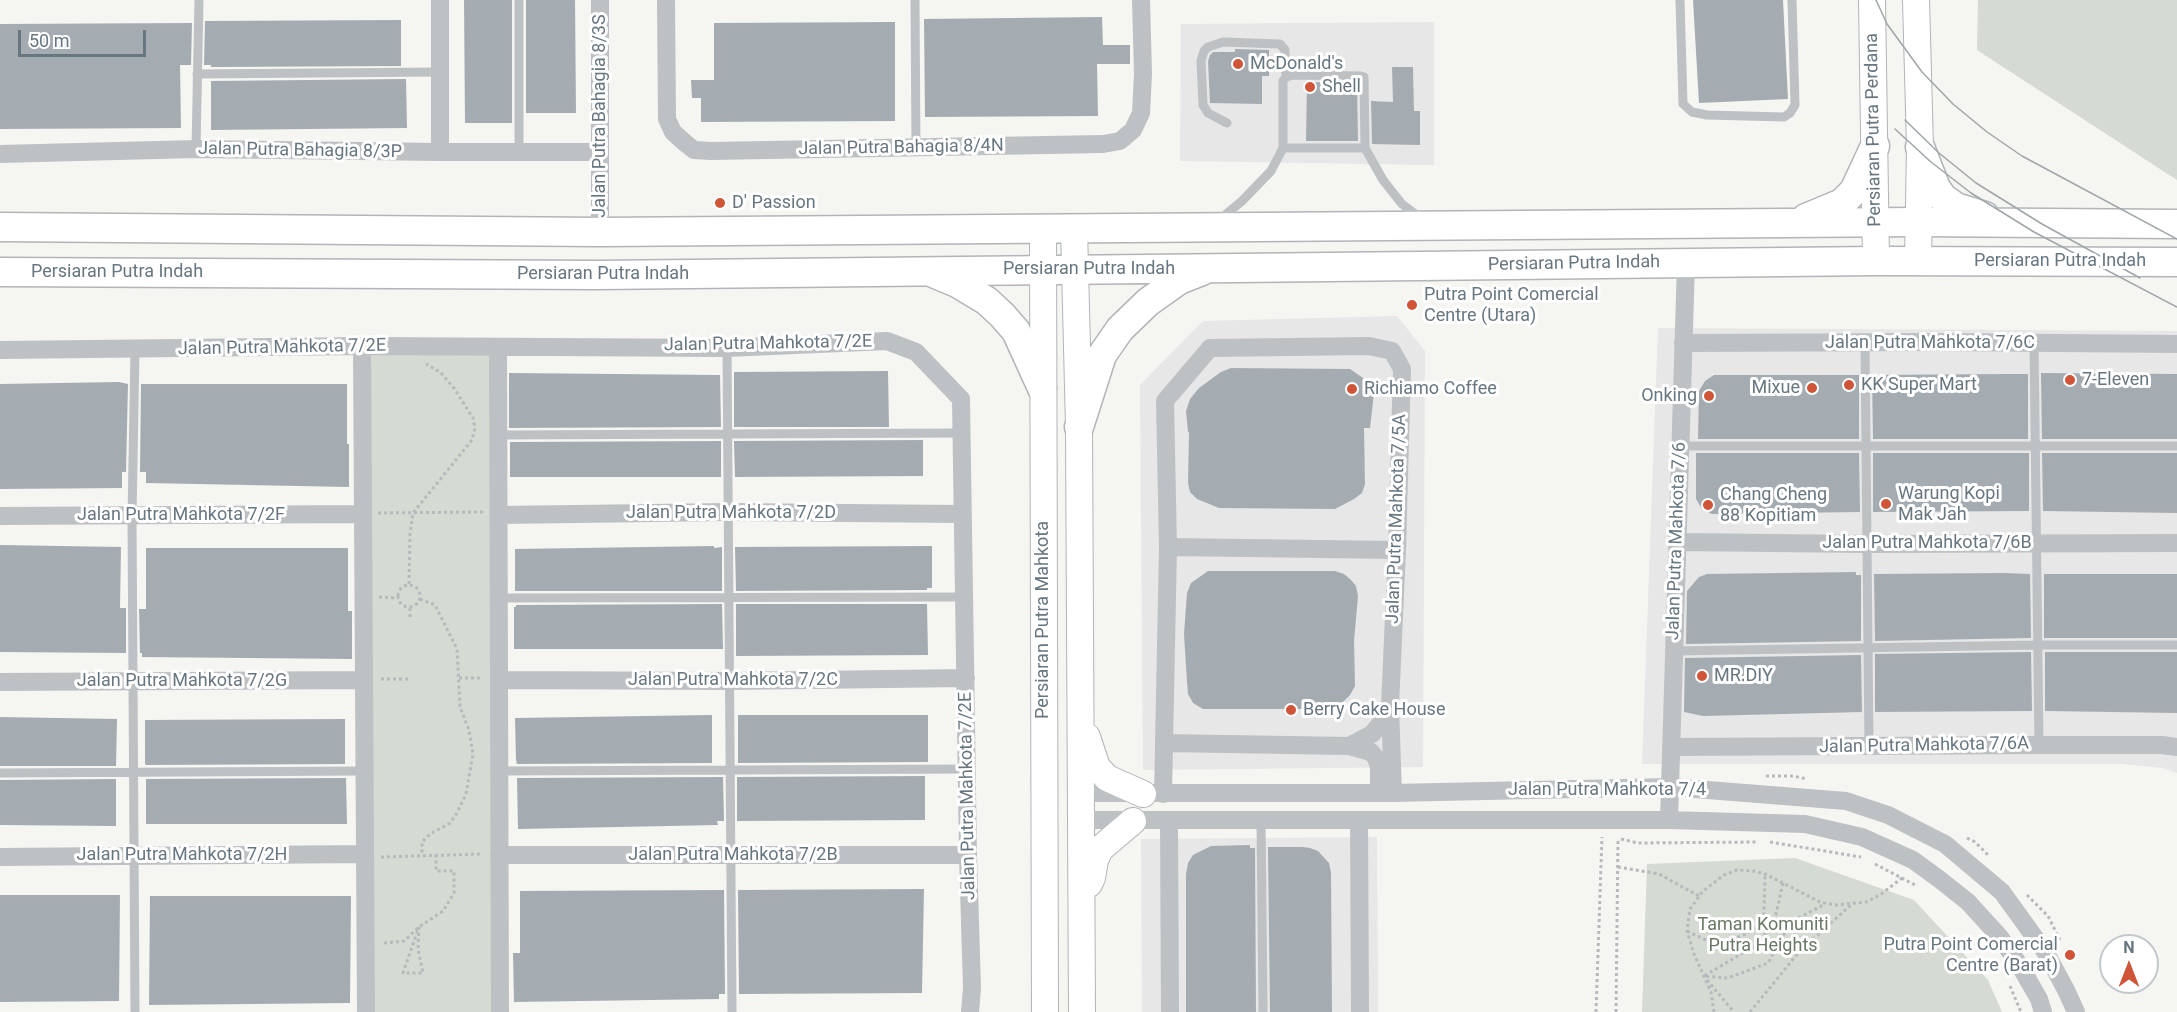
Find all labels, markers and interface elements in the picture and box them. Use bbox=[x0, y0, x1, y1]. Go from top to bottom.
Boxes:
street label: Jalan Putra Bahagia 8/3S bbox=[589, 14, 611, 218]
scale bar bbox=[21, 18, 148, 56]
text: 50 m bbox=[29, 30, 69, 51]
street label: Persiaran Putra Perdana bbox=[1862, 33, 1886, 227]
place label: McDonald's bbox=[1250, 53, 1343, 75]
marker: McDonald's bbox=[1231, 57, 1245, 71]
place label: Shell bbox=[1322, 76, 1361, 98]
marker: Shell bbox=[1303, 80, 1317, 94]
street label: Jalan Putra Bahagia 8/4N bbox=[798, 135, 1004, 161]
street label: Jalan Putra Bahagia 8/3P bbox=[198, 138, 402, 164]
place label: D' Passion bbox=[732, 192, 816, 214]
marker: D' Passion bbox=[713, 196, 727, 210]
street label: Persiaran Putra Indah bbox=[1974, 250, 2146, 272]
street label: Persiaran Putra Indah bbox=[1488, 252, 1660, 276]
street label: Persiaran Putra Indah bbox=[1003, 258, 1175, 280]
street label: Persiaran Putra Indah bbox=[31, 261, 203, 283]
street label: Persiaran Putra Indah bbox=[517, 263, 689, 285]
place label: Putra Point Comercial Centre (Utara) bbox=[1424, 284, 1599, 326]
marker: Putra Point Comercial Centre (Utara) bbox=[1405, 298, 1419, 312]
street label: Jalan Putra Mahkota 7/2E bbox=[664, 331, 872, 357]
street label: Jalan Putra Mahkota 7/6C bbox=[1825, 332, 2035, 354]
street label: Jalan Putra Mahkota 7/2E bbox=[178, 335, 386, 361]
place label: 7-Eleven bbox=[2082, 369, 2149, 391]
marker: 7-Eleven bbox=[2063, 373, 2077, 387]
place label: KK Super Mart bbox=[1861, 374, 1977, 396]
place label: Mixue bbox=[1752, 377, 1800, 399]
place label: Richiamo Coffee bbox=[1364, 378, 1497, 400]
marker: KK Super Mart bbox=[1842, 378, 1856, 392]
marker: Mixue bbox=[1805, 381, 1819, 395]
marker: Richiamo Coffee bbox=[1345, 382, 1359, 396]
place label: Onking bbox=[1641, 385, 1697, 407]
marker: Onking bbox=[1702, 389, 1716, 403]
street label: Jalan Putra Mahkota 7/5A bbox=[1383, 414, 1411, 624]
street label: Jalan Putra Mahkota 7/6 bbox=[1663, 442, 1691, 640]
place label: Warung Kopi Mak Jah bbox=[1898, 483, 2000, 526]
place label: Chang Cheng 88 Kopitiam bbox=[1720, 484, 1827, 526]
marker: Warung Kopi Mak Jah bbox=[1879, 497, 1893, 511]
marker: Chang Cheng 88 Kopitiam bbox=[1701, 498, 1715, 512]
street label: Jalan Putra Mahkota 7/2D bbox=[626, 502, 836, 524]
street label: Jalan Putra Mahkota 7/2F bbox=[77, 504, 285, 526]
street label: Persiaran Putra Mahkota bbox=[1032, 521, 1054, 719]
street label: Jalan Putra Mahkota 7/6B bbox=[1822, 532, 2032, 554]
place label: MR.DIY bbox=[1714, 665, 1773, 687]
street label: Jalan Putra Mahkota 7/2C bbox=[628, 669, 838, 691]
marker: MR.DIY bbox=[1695, 669, 1709, 683]
street label: Jalan Putra Mahkota 7/2G bbox=[77, 670, 287, 692]
street label: Jalan Putra Mahkota 7/2E bbox=[955, 692, 981, 900]
place label: Berry Cake House bbox=[1303, 699, 1445, 721]
marker: Berry Cake House bbox=[1284, 703, 1298, 717]
street label: Jalan Putra Mahkota 7/6A bbox=[1819, 733, 2029, 759]
street label: Jalan Putra Mahkota 7/4 bbox=[1508, 779, 1706, 801]
street label: Jalan Putra Mahkota 7/2H bbox=[77, 844, 287, 866]
street label: Jalan Putra Mahkota 7/2B bbox=[628, 844, 838, 866]
park label: Taman Komuniti Putra Heights bbox=[1697, 914, 1829, 956]
place label: Putra Point Comercial Centre (Barat) bbox=[1883, 934, 2058, 976]
north arrow bbox=[2099, 934, 2159, 994]
text: N bbox=[2123, 938, 2135, 957]
marker: Putra Point Comercial Centre (Barat) bbox=[2063, 948, 2077, 962]

